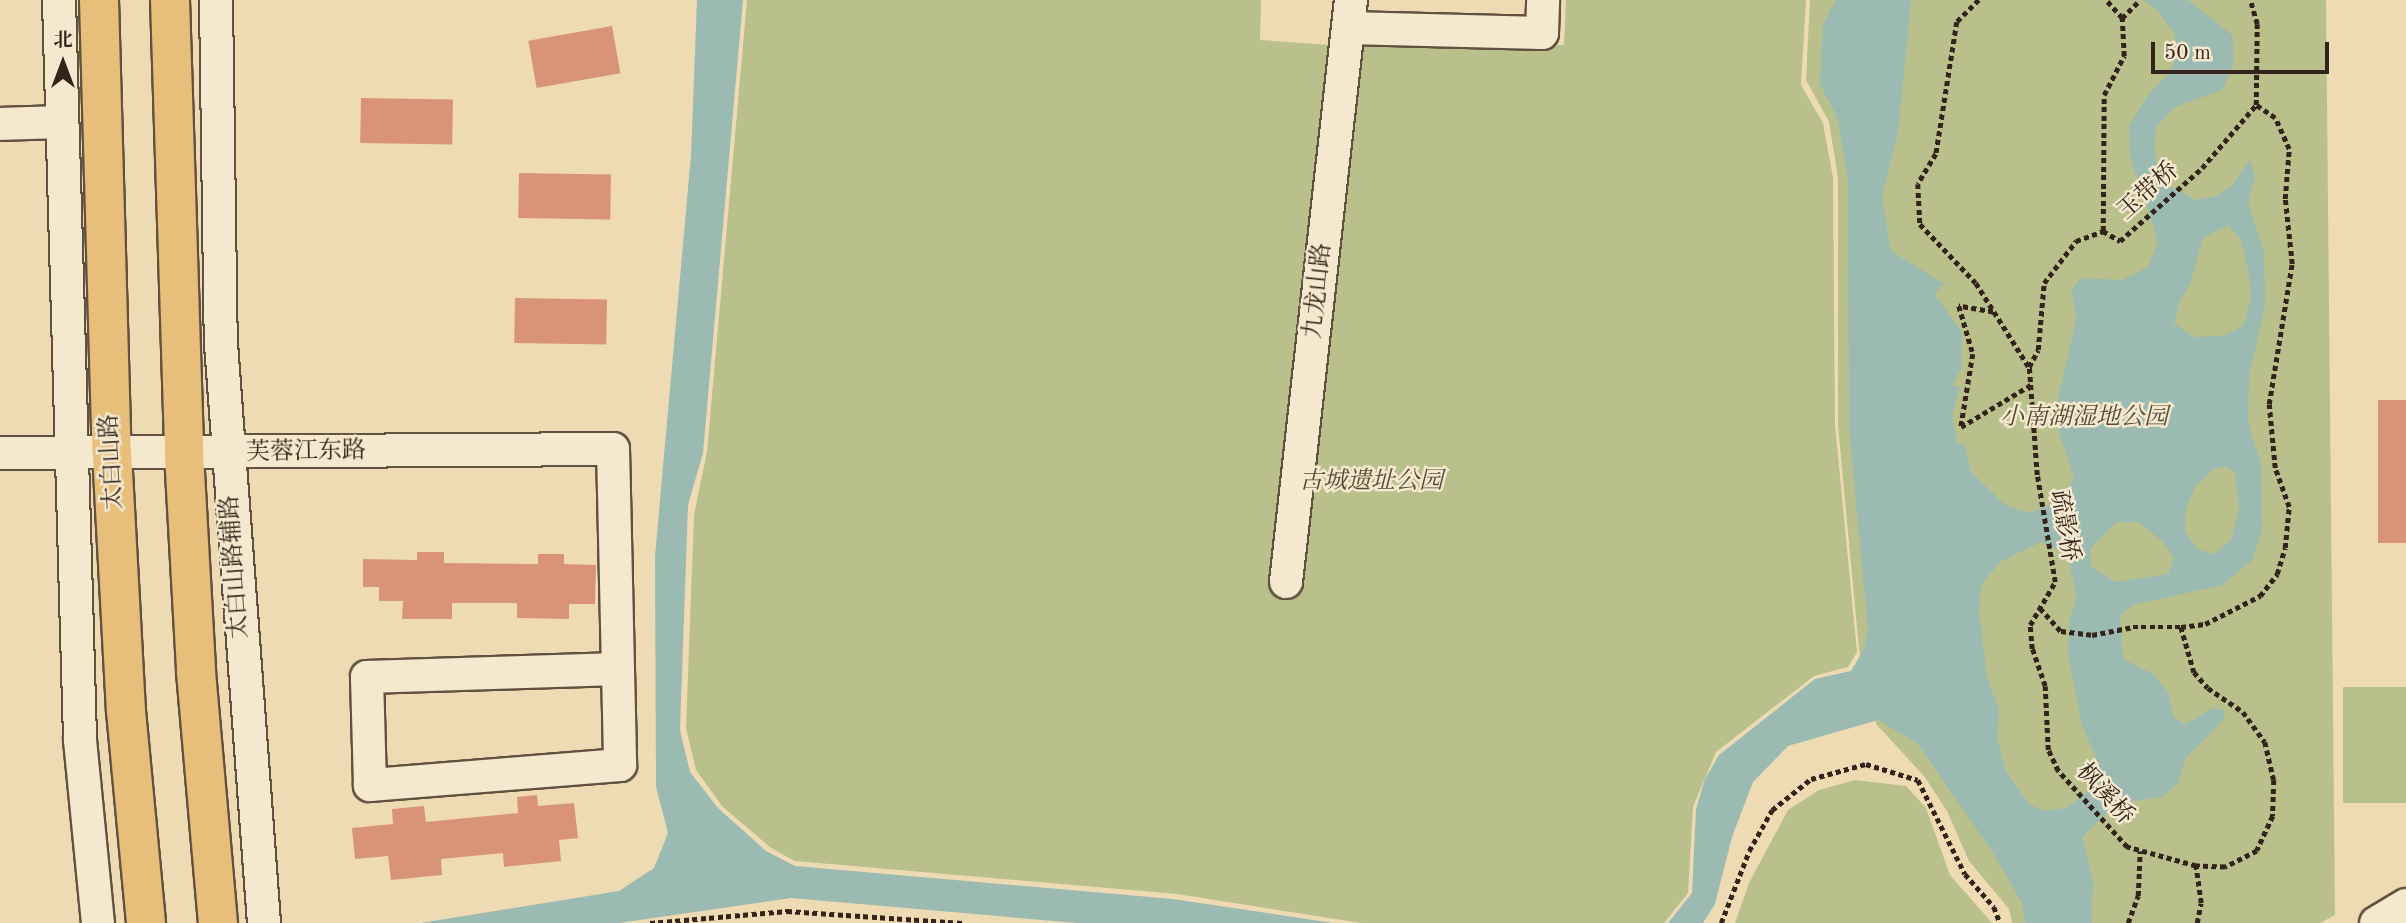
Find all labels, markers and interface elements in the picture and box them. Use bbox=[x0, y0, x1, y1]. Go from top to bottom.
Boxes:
north arrow bbox=[28, 28, 98, 98]
scale bar bbox=[2154, 28, 2332, 72]
text: 北 bbox=[53, 32, 73, 51]
text: 50 m bbox=[2164, 43, 2211, 64]
street label: 玉带桥 bbox=[2113, 157, 2185, 227]
street label: 九龙山路 bbox=[1300, 242, 1338, 340]
park label: 小南湖湿地公园 bbox=[2000, 405, 2168, 433]
street label: 太白山路 bbox=[96, 413, 130, 511]
street label: 芙蓉江东路 bbox=[246, 438, 366, 468]
park label: 古城遗址公园 bbox=[1299, 469, 1443, 497]
street label: 疏影桥 bbox=[2043, 488, 2083, 564]
street label: 太白山路辅路 bbox=[217, 494, 255, 640]
street label: 枫溪桥 bbox=[2069, 759, 2139, 831]

